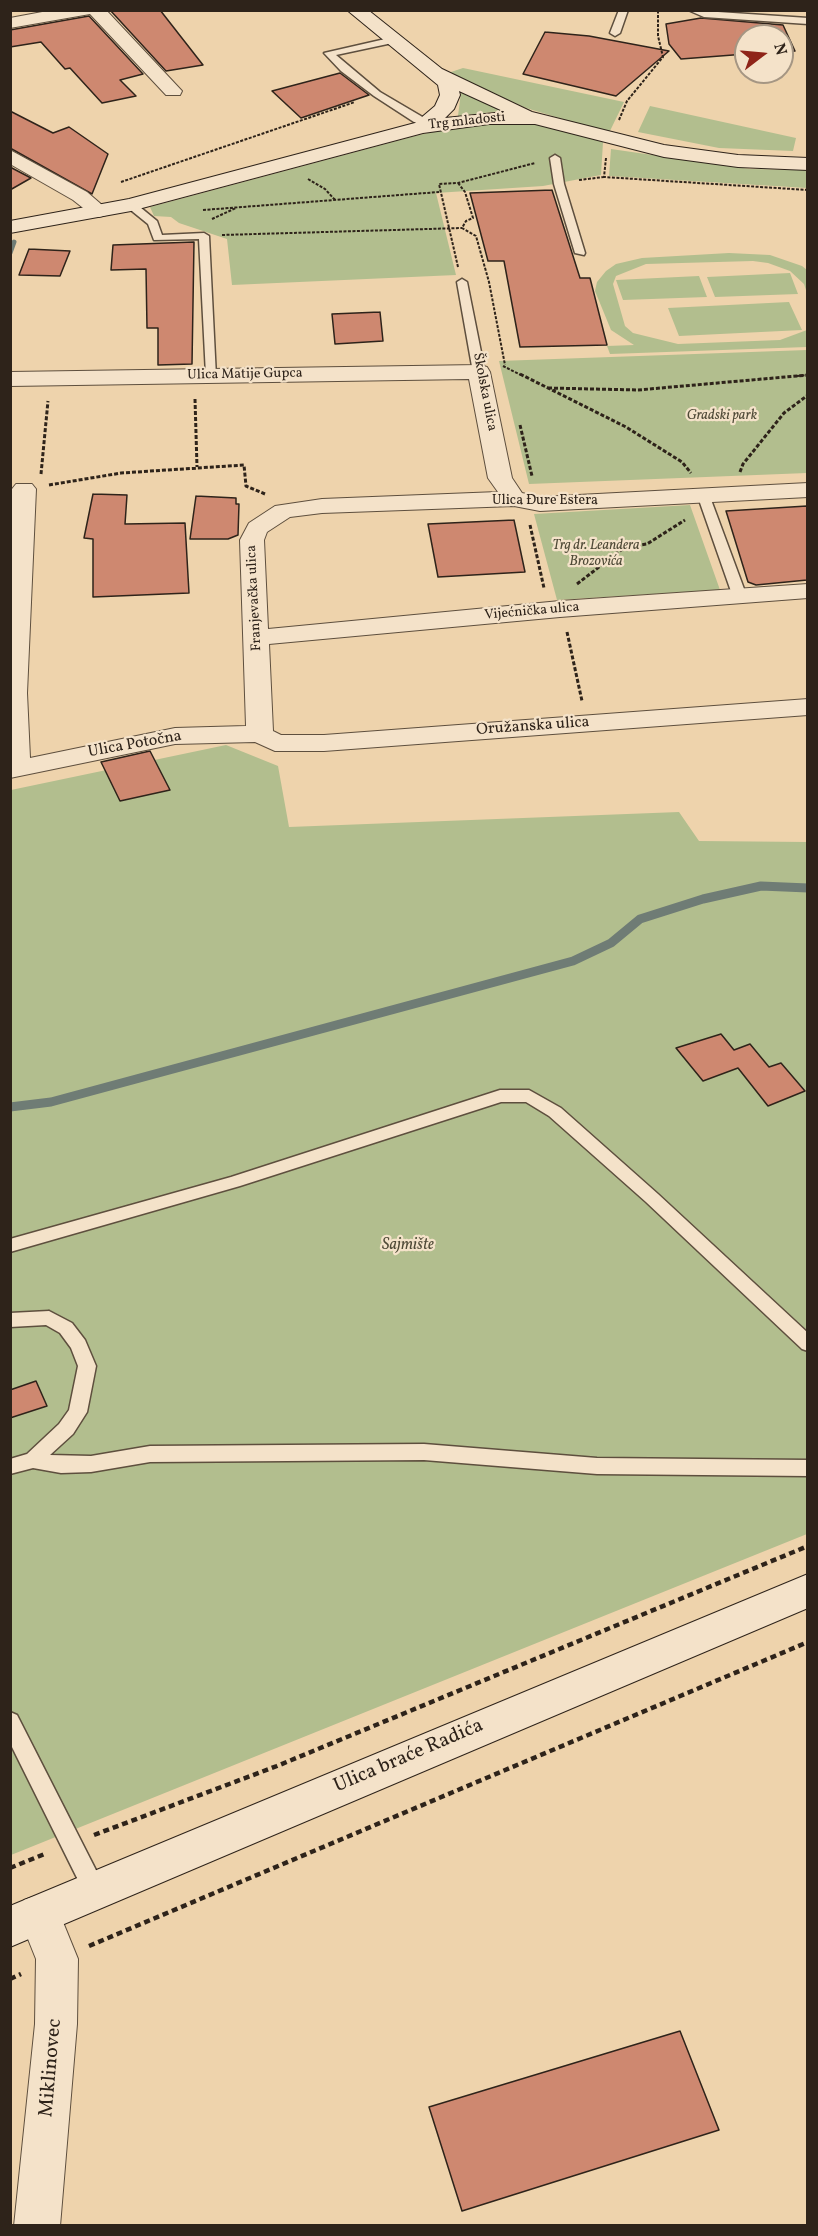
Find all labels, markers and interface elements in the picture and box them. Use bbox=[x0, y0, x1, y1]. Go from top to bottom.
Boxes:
north arrow bbox=[734, 24, 794, 84]
text: N bbox=[767, 41, 792, 58]
street label: Trg mladosti bbox=[428, 110, 506, 134]
street label: Školska ulica bbox=[468, 351, 500, 433]
street label: Ulica Matije Gupca bbox=[187, 366, 303, 384]
park label: Gradski park bbox=[687, 408, 757, 424]
street label: Ulica Đure Estera bbox=[492, 493, 598, 509]
park label: Trg dr. Leandera Brozovića bbox=[552, 538, 640, 570]
street label: Franjevačka ulica bbox=[244, 544, 266, 652]
street label: Vijećnička ulica bbox=[484, 599, 580, 625]
street label: Oružanska ulica bbox=[476, 713, 590, 741]
street label: Ulica Potočna bbox=[87, 727, 183, 763]
park label: Sajmište bbox=[382, 1236, 434, 1256]
street label: Ulica braće Radića bbox=[331, 1715, 487, 1799]
street label: Miklinovec bbox=[36, 2018, 68, 2118]

